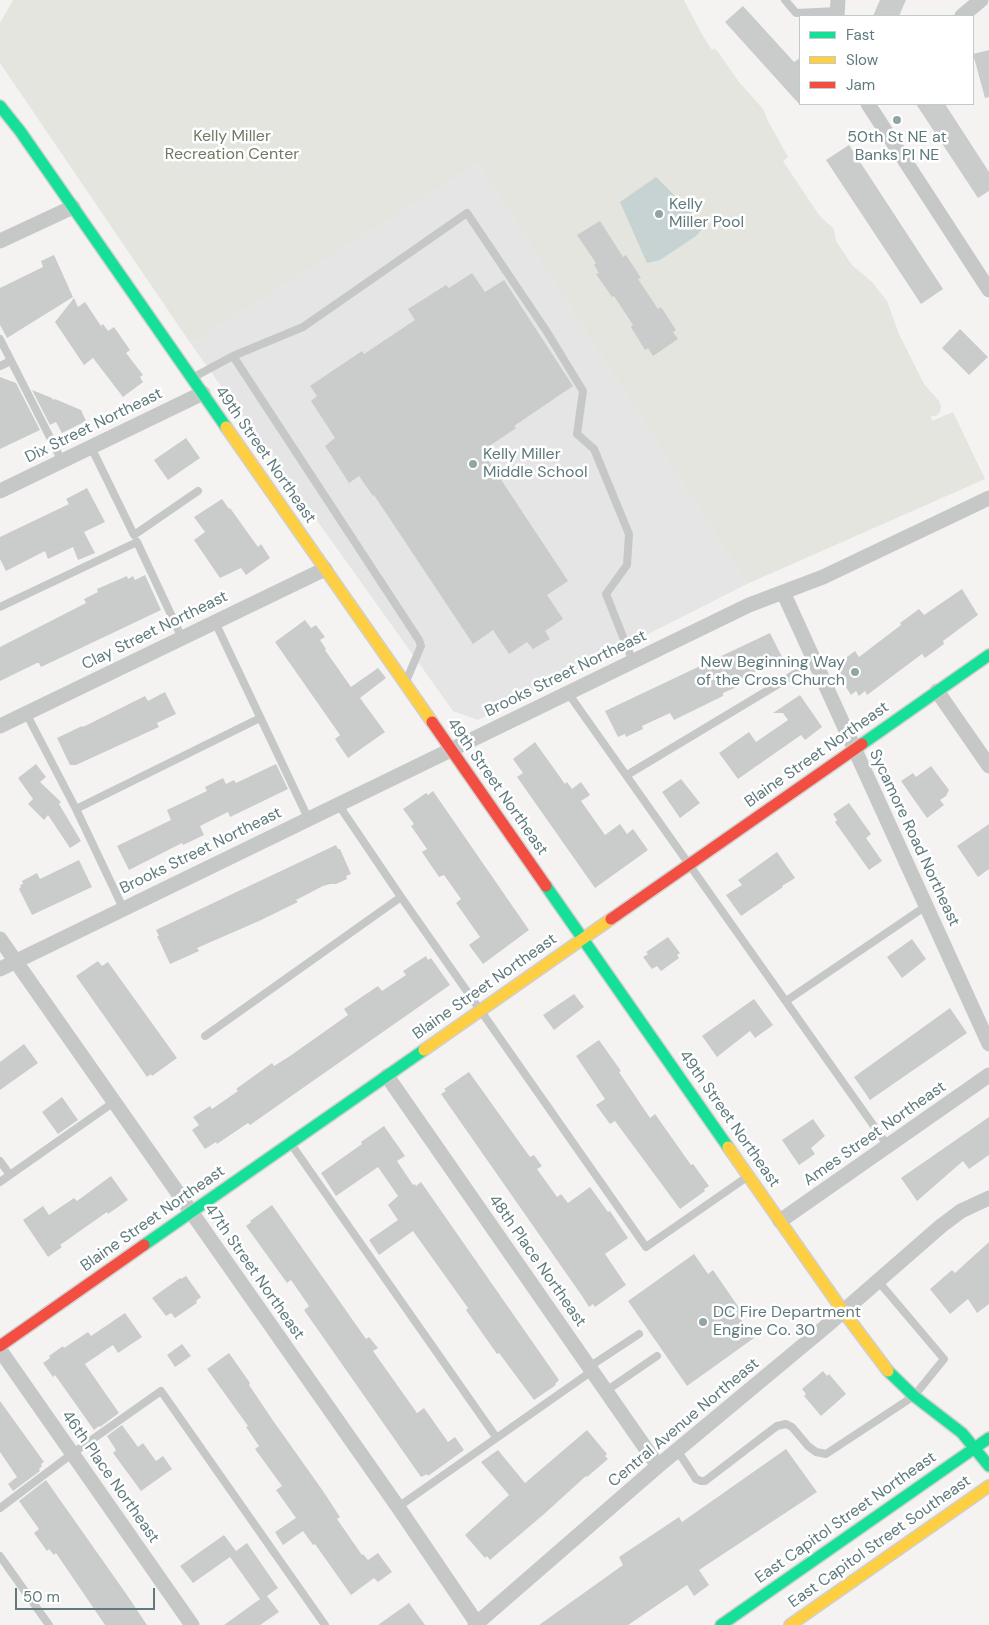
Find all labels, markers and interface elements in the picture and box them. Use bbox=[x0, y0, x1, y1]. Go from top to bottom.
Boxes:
legend bbox=[799, 15, 974, 105]
text: Fast bbox=[846, 25, 875, 45]
text: Slow bbox=[846, 50, 878, 70]
text: Jam bbox=[846, 75, 875, 95]
marker: 50th St NE at Banks Pl NE bbox=[891, 114, 903, 126]
park label: Kelly Miller Recreation Center bbox=[165, 127, 299, 165]
place label: 50th St NE at Banks Pl NE bbox=[847, 128, 947, 166]
place label: Kelly Miller Pool bbox=[669, 195, 744, 233]
marker: Kelly Miller Pool bbox=[653, 208, 665, 220]
street label: 49th Street Northeast bbox=[210, 383, 320, 527]
street label: Dix Street Northeast bbox=[22, 384, 166, 468]
place label: Kelly Miller Middle School bbox=[483, 445, 587, 483]
marker: Kelly Miller Middle School bbox=[467, 458, 479, 470]
street label: Clay Street Northeast bbox=[79, 587, 231, 675]
street label: Brooks Street Northeast bbox=[482, 626, 650, 722]
place label: New Beginning Way of the Cross Church bbox=[696, 653, 845, 691]
marker: New Beginning Way of the Cross Church bbox=[849, 666, 861, 678]
street label: Blaine Street Northeast bbox=[741, 698, 893, 812]
street label: 49th Street Northeast bbox=[442, 715, 552, 859]
street label: Sycamore Road Northeast bbox=[864, 746, 964, 930]
street label: Brooks Street Northeast bbox=[117, 803, 285, 899]
street label: Blaine Street Northeast bbox=[409, 930, 561, 1044]
street label: 49th Street Northeast bbox=[674, 1047, 784, 1191]
street label: Ames Street Northeast bbox=[800, 1078, 950, 1190]
street label: Blaine Street Northeast bbox=[77, 1162, 229, 1276]
street label: 48th Place Northeast bbox=[484, 1191, 590, 1331]
street label: 47th Street Northeast bbox=[200, 1200, 308, 1344]
place label: DC Fire Department Engine Co. 30 bbox=[713, 1303, 861, 1341]
marker: DC Fire Department Engine Co. 30 bbox=[697, 1316, 709, 1328]
street label: Central Avenue Northeast bbox=[605, 1354, 763, 1492]
street label: 46th Place Northeast bbox=[57, 1407, 163, 1547]
street label: East Capitol Street Northeast bbox=[752, 1448, 940, 1588]
street label: East Capitol Street Southeast bbox=[785, 1472, 975, 1612]
scale bar bbox=[18, 1578, 158, 1610]
text: 50 m bbox=[23, 1587, 60, 1607]

